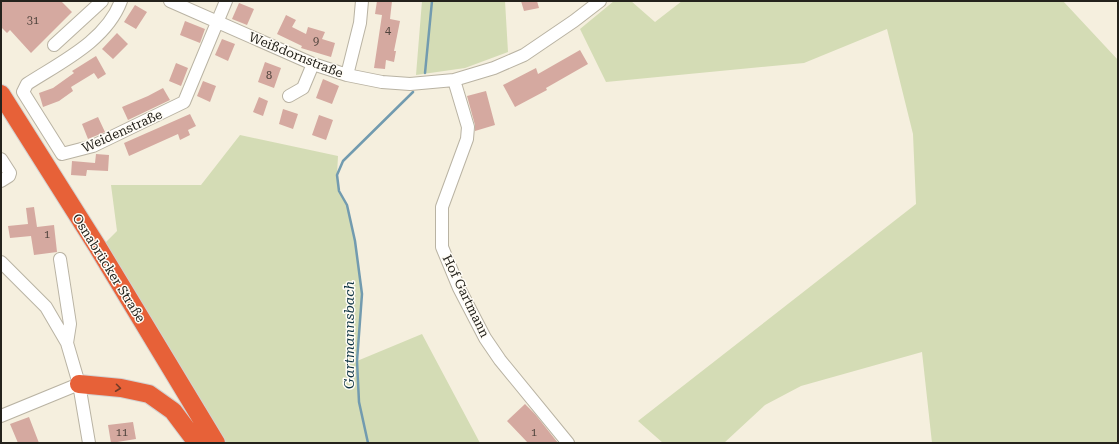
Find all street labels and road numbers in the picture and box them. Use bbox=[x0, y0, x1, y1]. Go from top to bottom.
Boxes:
street label: Weißdornstraße bbox=[247, 29, 345, 81]
street label: Weidenstraße bbox=[80, 107, 164, 155]
street label: Osnabrücker Straße bbox=[70, 211, 148, 325]
street label: Hof Gartmann bbox=[439, 252, 493, 340]

